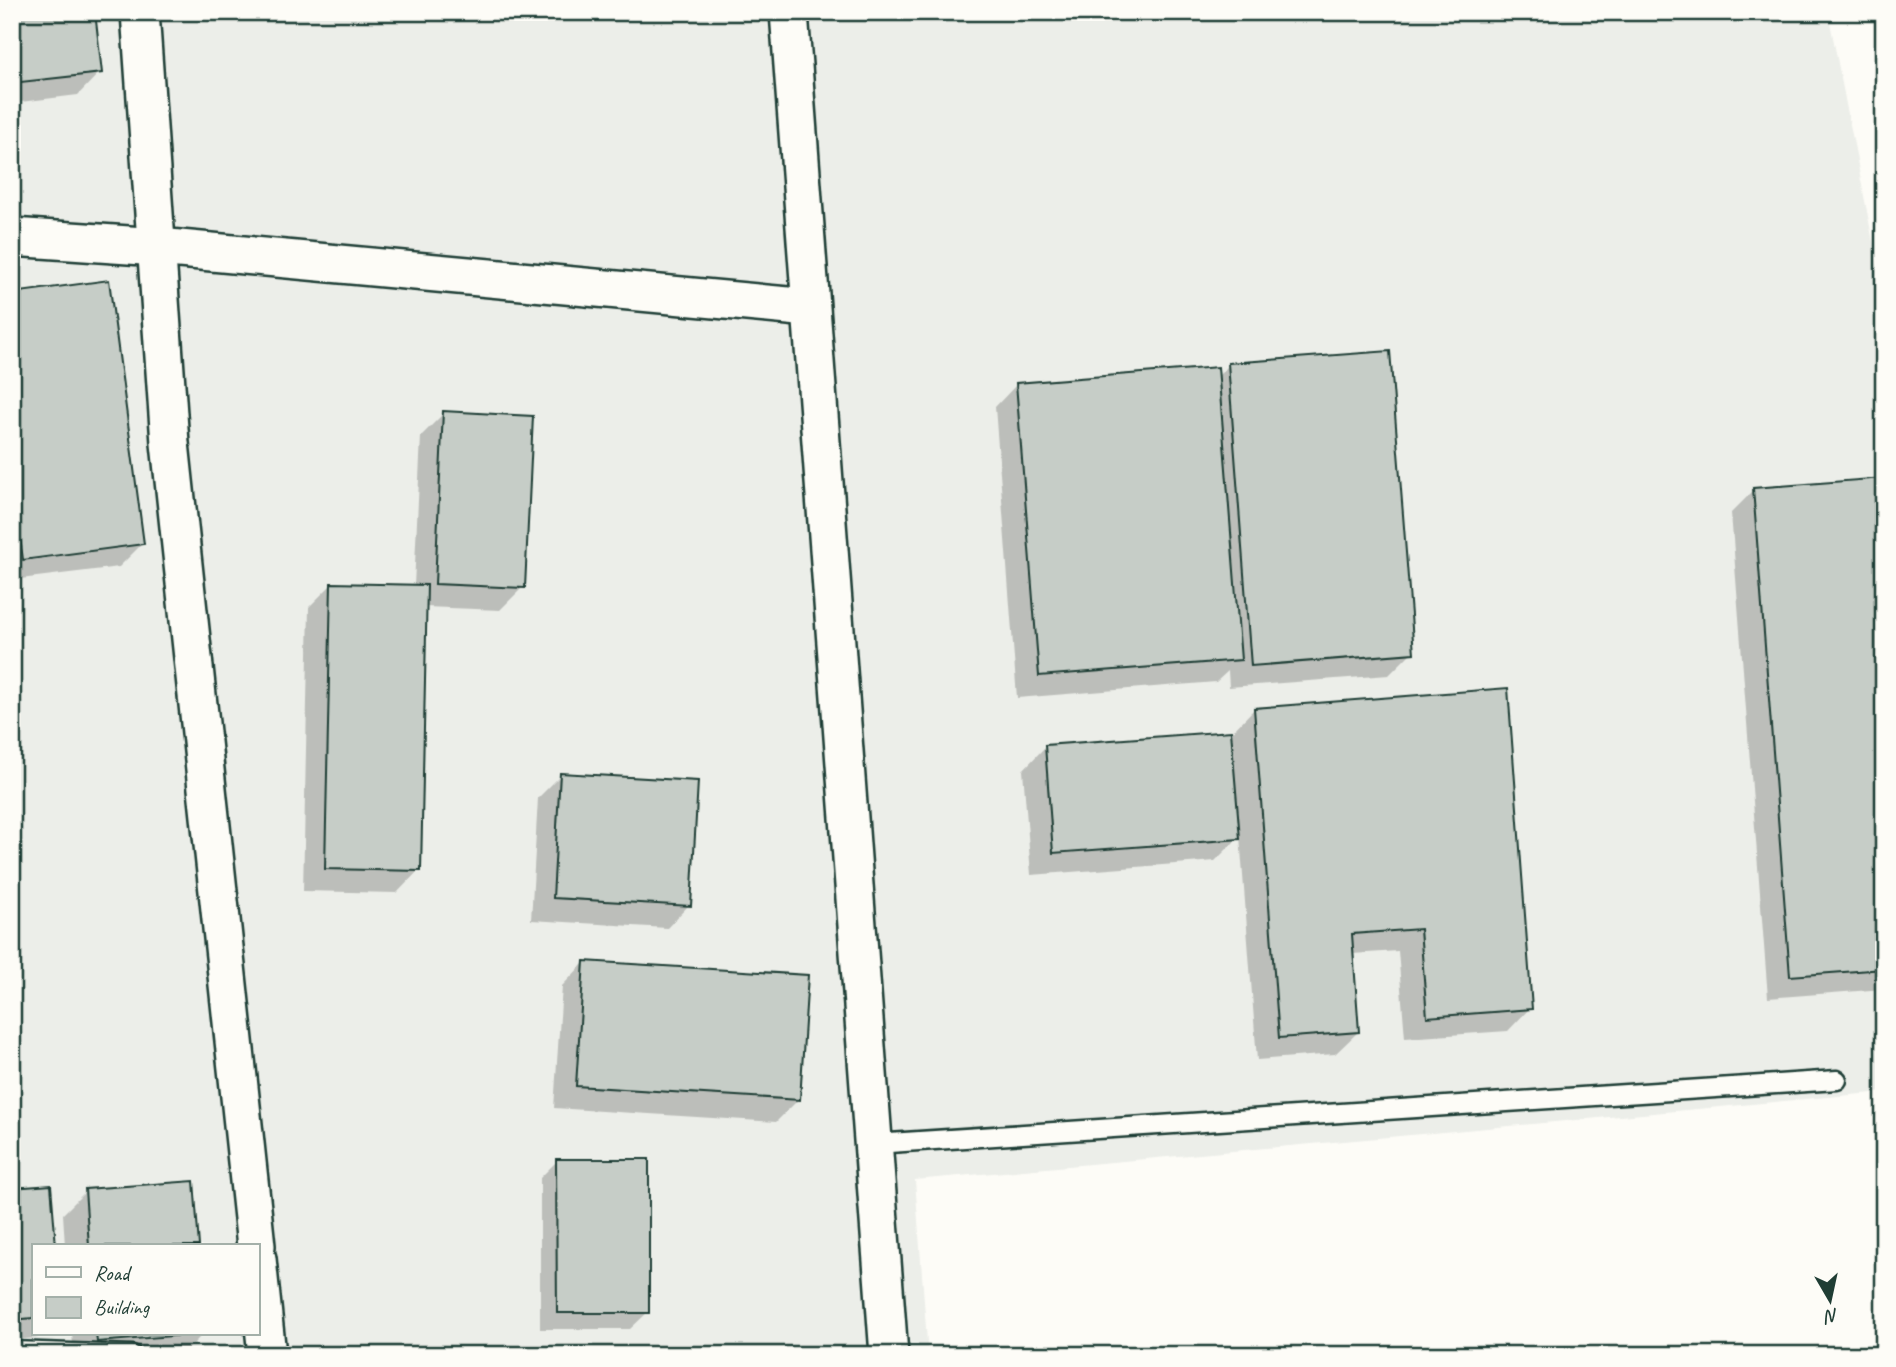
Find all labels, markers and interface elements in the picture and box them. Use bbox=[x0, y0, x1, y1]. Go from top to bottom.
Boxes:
legend bbox=[32, 1244, 259, 1336]
text: Road bbox=[94, 1260, 133, 1286]
north arrow bbox=[1794, 1266, 1864, 1336]
text: Building bbox=[94, 1294, 151, 1320]
text: N bbox=[1822, 1303, 1840, 1329]

